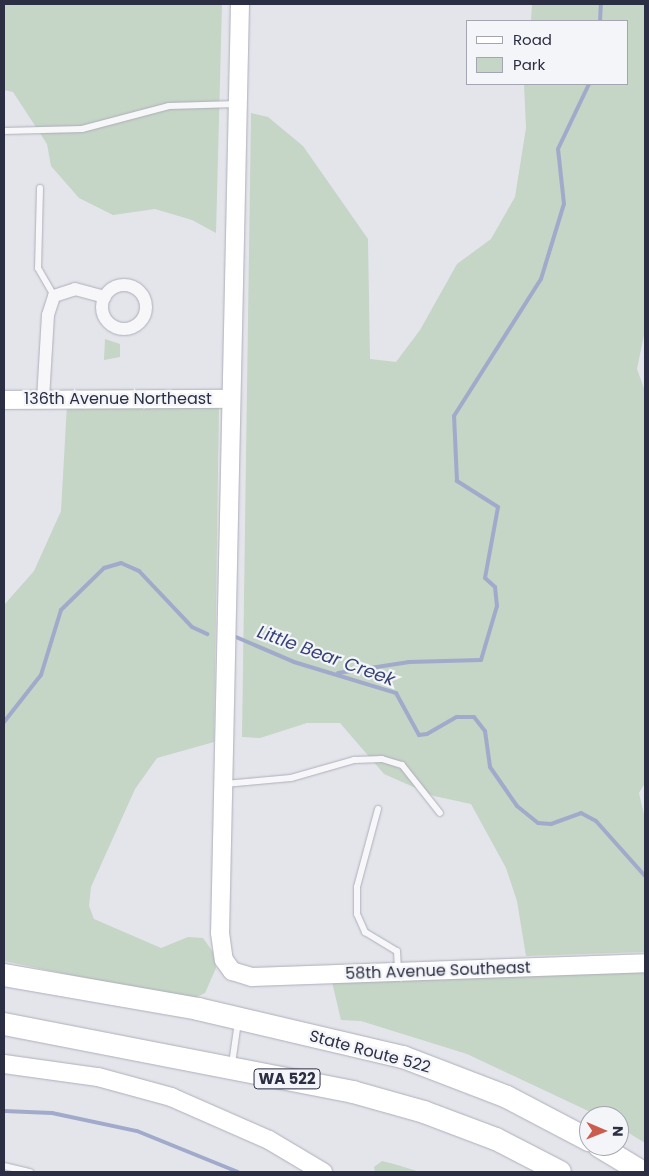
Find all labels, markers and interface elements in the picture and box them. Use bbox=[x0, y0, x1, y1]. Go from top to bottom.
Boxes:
legend bbox=[467, 20, 629, 85]
text: Road bbox=[513, 29, 552, 50]
text: Park bbox=[513, 54, 545, 75]
street label: 136th Avenue Northeast bbox=[24, 389, 212, 409]
water label: Little Bear Creek bbox=[254, 621, 398, 691]
street label: 58th Avenue Southeast bbox=[345, 958, 531, 984]
street label: State Route 522 bbox=[307, 1027, 433, 1077]
road number: WA 522 bbox=[253, 1066, 321, 1092]
north arrow bbox=[579, 1106, 629, 1156]
text: N bbox=[608, 1126, 628, 1137]

